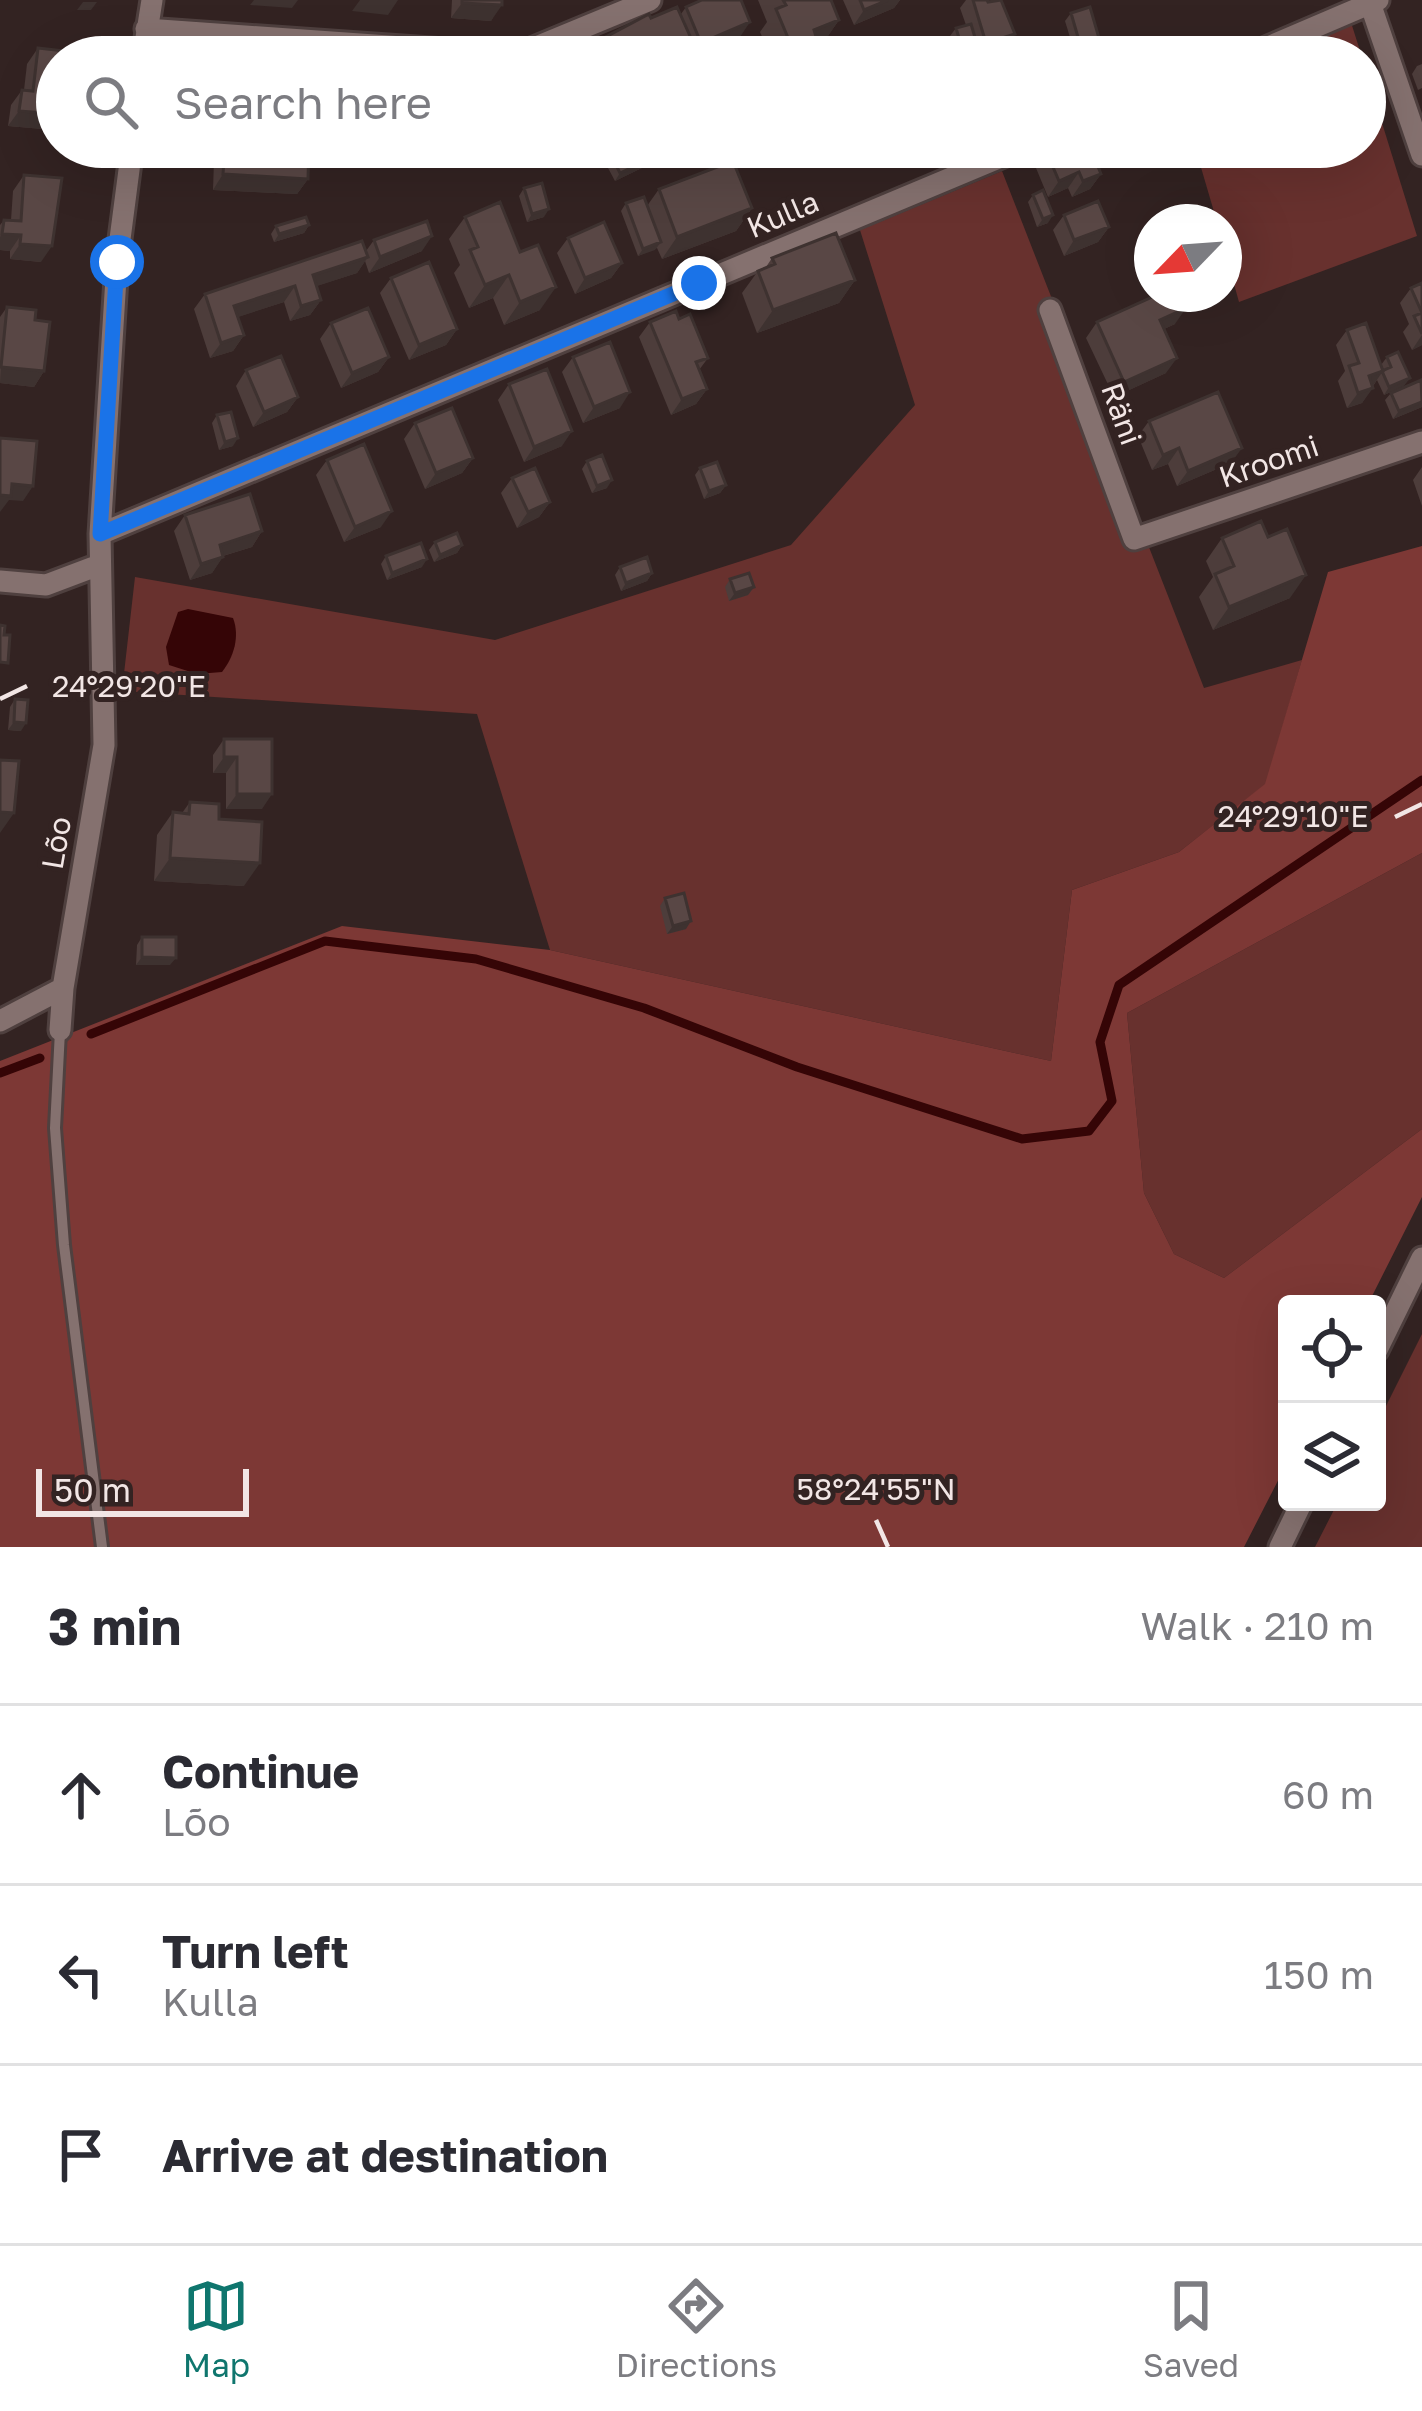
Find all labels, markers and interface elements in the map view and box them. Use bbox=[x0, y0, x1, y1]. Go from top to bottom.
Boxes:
search box bbox=[36, 36, 1386, 168]
icon: search bbox=[78, 69, 144, 135]
text: Search here bbox=[174, 75, 432, 129]
street label: Kulla bbox=[741, 183, 824, 245]
north arrow bbox=[1134, 204, 1242, 312]
route start bbox=[90, 235, 144, 289]
route end bbox=[672, 256, 726, 310]
street label: Räni bbox=[1094, 378, 1150, 450]
street label: Kroomi bbox=[1214, 427, 1323, 495]
text: 24°29'20"E bbox=[52, 668, 206, 704]
text: 24°29'10"E bbox=[1217, 798, 1369, 834]
street label: Lõo bbox=[34, 814, 78, 872]
map controls bbox=[1278, 1295, 1386, 1511]
button: locate bbox=[1278, 1295, 1386, 1403]
button: layers bbox=[1278, 1403, 1386, 1511]
scale bar bbox=[36, 1463, 249, 1516]
text: 50 m bbox=[54, 1470, 131, 1509]
text: 58°24'55"N bbox=[797, 1471, 956, 1507]
text: 3 min bbox=[48, 1595, 181, 1656]
text: Walk · 210 m bbox=[1140, 1602, 1374, 1649]
text: Continue bbox=[162, 1744, 359, 1798]
icon: ahead bbox=[48, 1762, 114, 1828]
text: 60 m bbox=[1282, 1771, 1374, 1818]
text: Lõo bbox=[162, 1798, 231, 1845]
text: Turn left bbox=[162, 1924, 349, 1978]
icon: left bbox=[48, 1942, 114, 2008]
text: 150 m bbox=[1264, 1951, 1374, 1998]
text: Kulla bbox=[162, 1978, 259, 2025]
icon: arrive bbox=[48, 2122, 114, 2188]
text: Arrive at destination bbox=[162, 2128, 608, 2182]
tab: Map bbox=[183, 2273, 250, 2384]
tab: Directions bbox=[616, 2273, 777, 2384]
tab: Saved bbox=[1143, 2273, 1239, 2384]

